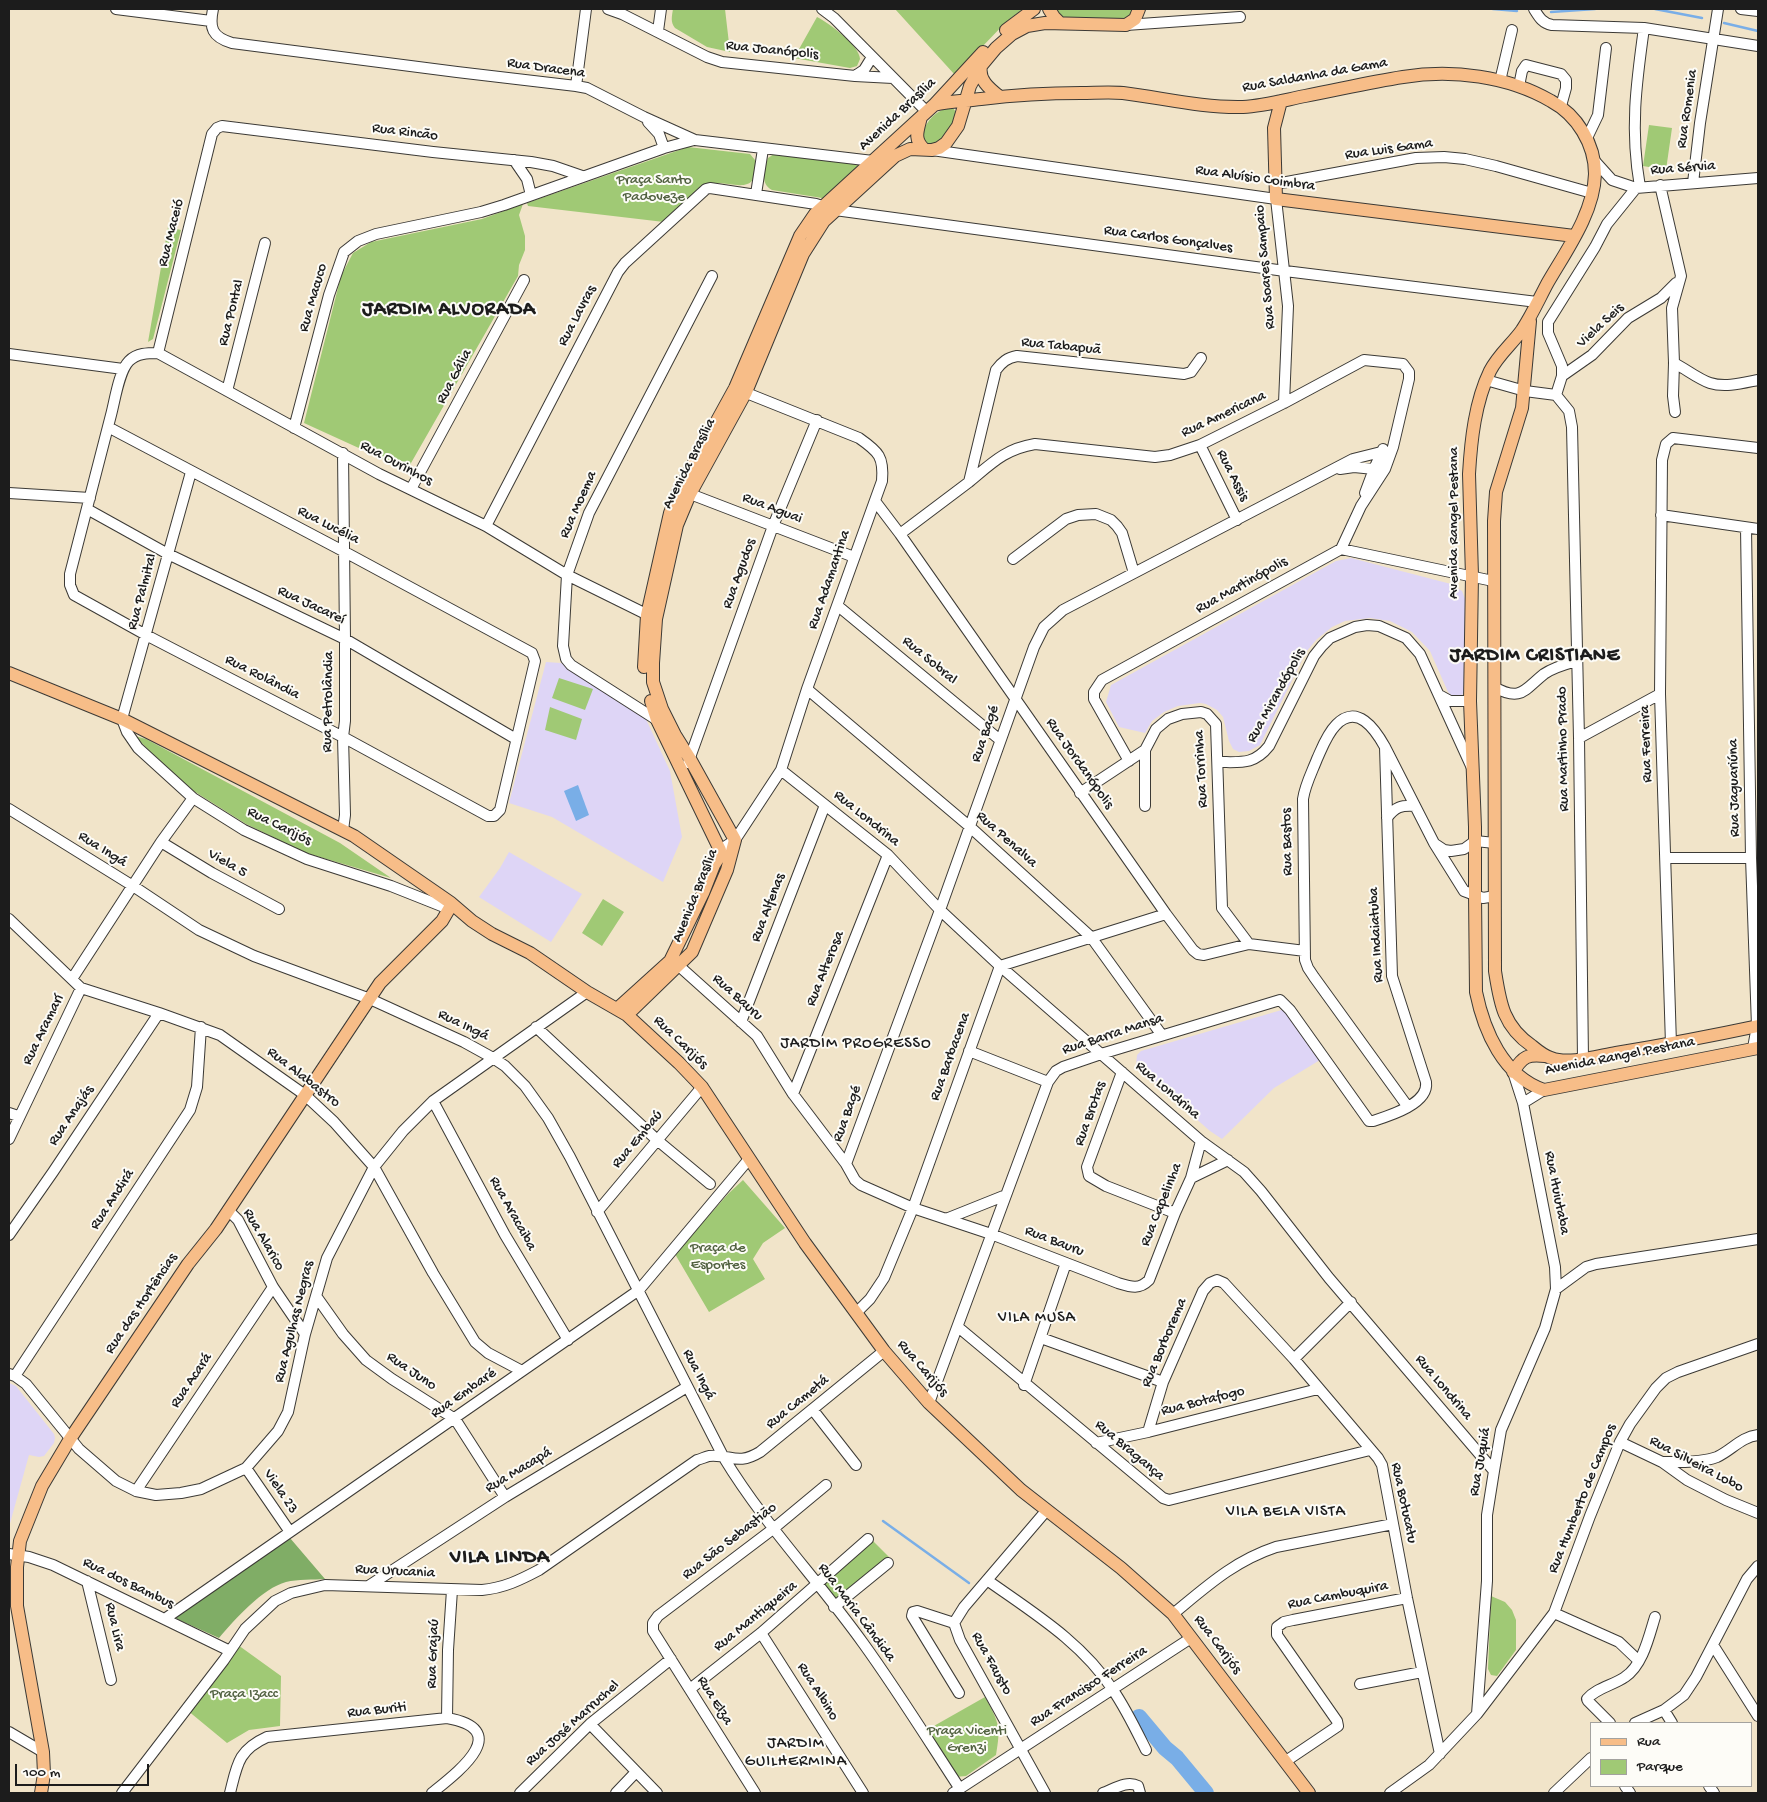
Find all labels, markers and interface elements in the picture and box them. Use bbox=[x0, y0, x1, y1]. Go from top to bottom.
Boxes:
street label: Rua Joanópolis bbox=[725, 37, 819, 65]
street label: Rua Saldanha da Gama bbox=[1241, 54, 1389, 98]
street label: Rua Dracena bbox=[506, 55, 586, 83]
street label: Rua Romenia bbox=[1674, 68, 1702, 150]
street label: Avenida Brasília bbox=[856, 75, 940, 155]
street label: Rua Rincão bbox=[371, 120, 439, 146]
street label: Rua Luis Gama bbox=[1344, 135, 1434, 165]
street label: Rua Sérvia bbox=[1650, 158, 1716, 180]
street label: Rua Aluísio Coimbra bbox=[1194, 162, 1316, 196]
park label: Praça Santo Padoveze bbox=[616, 172, 692, 207]
street label: Rua Maceió bbox=[155, 197, 189, 269]
street label: Rua Soares Sampaio bbox=[1252, 204, 1280, 330]
street label: Rua Carlos Gonçalves bbox=[1103, 222, 1233, 258]
street label: Rua Macuco bbox=[296, 262, 332, 334]
street label: Rua Pontal bbox=[215, 278, 249, 348]
street label: Rua Lavras bbox=[554, 282, 602, 350]
district label: JARDIM ALVORADA bbox=[360, 299, 538, 323]
street label: Viela Seis bbox=[1574, 300, 1628, 352]
street label: Rua Tabapuã bbox=[1020, 334, 1102, 360]
street label: Rua Gália bbox=[433, 347, 477, 407]
street label: Rua Americana bbox=[1179, 388, 1269, 442]
street label: Avenida Brasília bbox=[659, 416, 721, 512]
street label: Rua Ourinhos bbox=[357, 437, 435, 491]
street label: Rua Assis bbox=[1211, 447, 1253, 505]
street label: Avenida Rangel Pestana bbox=[1446, 447, 1464, 599]
street label: Rua Moema bbox=[556, 469, 602, 541]
street label: Rua Aguai bbox=[739, 489, 805, 529]
street label: Rua Lucélia bbox=[294, 503, 362, 549]
street label: Rua Adamantina bbox=[805, 528, 855, 632]
street label: Rua Agudos bbox=[719, 536, 761, 612]
street label: Rua Palmital bbox=[124, 552, 162, 632]
street label: Rua Martinópolis bbox=[1193, 553, 1291, 619]
street label: Rua Jacareí bbox=[274, 582, 348, 630]
street label: Rua Sobral bbox=[898, 633, 960, 689]
district label: JARDIM CRISTIANE bbox=[1448, 645, 1622, 669]
street label: Rua Mirandópolis bbox=[1244, 646, 1310, 746]
street label: Rua Rolândia bbox=[222, 651, 302, 705]
street label: Rua Petrolândia bbox=[319, 651, 339, 753]
street label: Rua Martinho Prado bbox=[1554, 686, 1574, 812]
street label: Rua Bagé bbox=[968, 703, 1004, 765]
street label: Rua Ferreira bbox=[1637, 705, 1657, 783]
street label: Rua Jordanópolis bbox=[1041, 715, 1117, 813]
street label: Rua Torrinha bbox=[1191, 730, 1213, 808]
street label: Rua Jaguariúna bbox=[1725, 739, 1745, 837]
street label: Rua Londrina bbox=[829, 787, 903, 851]
street label: Rua Carijós bbox=[244, 804, 314, 850]
street label: Rua Penalva bbox=[972, 808, 1040, 872]
street label: Rua Bastos bbox=[1278, 808, 1298, 876]
street label: Rua Ingá bbox=[74, 828, 130, 872]
street label: Viela 5 bbox=[204, 846, 250, 882]
street label: Avenida Brasília bbox=[669, 847, 723, 945]
street label: Rua Alfenas bbox=[748, 871, 790, 945]
street label: Rua Indaiatuba bbox=[1366, 887, 1388, 983]
street label: Rua Alterosa bbox=[803, 929, 849, 1009]
street label: Rua Bauru bbox=[708, 971, 766, 1025]
street label: Rua Aramarí bbox=[19, 992, 69, 1068]
street label: Rua Ingá bbox=[435, 1006, 491, 1046]
street label: Rua Barbacena bbox=[927, 1010, 975, 1104]
street label: Rua Barra Mansa bbox=[1060, 1010, 1166, 1060]
street label: Rua Carijós bbox=[649, 1012, 711, 1074]
street label: Avenida Rangel Pestana bbox=[1544, 1034, 1696, 1080]
district label: JARDIM PROGRESSO bbox=[778, 1035, 934, 1055]
street label: Rua Alabastro bbox=[263, 1044, 343, 1112]
street label: Rua Londrina bbox=[1131, 1058, 1203, 1124]
street label: Rua Brotas bbox=[1071, 1079, 1111, 1149]
street label: Rua Anajás bbox=[45, 1082, 99, 1150]
street label: Rua Bagé bbox=[829, 1083, 867, 1145]
street label: Rua Embaú bbox=[609, 1107, 667, 1173]
street label: Rua Ituiutaba bbox=[1539, 1150, 1573, 1236]
street label: Rua Capelinha bbox=[1137, 1161, 1187, 1249]
street label: Rua Andirá bbox=[87, 1166, 139, 1234]
street label: Rua Aracaiba bbox=[484, 1174, 540, 1254]
street label: Rua Alarico bbox=[238, 1206, 288, 1274]
street label: Rua Bauru bbox=[1022, 1222, 1086, 1262]
park label: Praça de Esportes bbox=[690, 1240, 746, 1275]
street label: Rua das Hortências bbox=[102, 1250, 182, 1358]
street label: Rua Agulhas Negras bbox=[271, 1259, 319, 1385]
street label: Rua Borborema bbox=[1138, 1296, 1192, 1390]
district label: VILA MUSA bbox=[997, 1309, 1077, 1329]
street label: Rua Carijós bbox=[892, 1337, 952, 1401]
street label: Rua Ingá bbox=[678, 1347, 718, 1403]
street label: Rua Juno bbox=[382, 1349, 440, 1395]
street label: Rua Acará bbox=[167, 1350, 217, 1412]
street label: Rua Londrina bbox=[1410, 1352, 1476, 1424]
street label: Rua Embaré bbox=[428, 1365, 500, 1423]
street label: Rua Cametá bbox=[763, 1372, 833, 1434]
street label: Rua Botafogo bbox=[1159, 1383, 1247, 1421]
street label: Rua Bragança bbox=[1090, 1417, 1168, 1485]
street label: Rua Humberto de Campos bbox=[1545, 1422, 1621, 1576]
street label: Rua Juquiá bbox=[1466, 1426, 1496, 1498]
street label: Rua Silveira Lobo bbox=[1646, 1433, 1746, 1497]
street label: Rua Macapá bbox=[482, 1444, 556, 1498]
street label: Rua Botucatu bbox=[1386, 1461, 1420, 1545]
street label: Viela 23 bbox=[259, 1466, 301, 1518]
street label: Rua São Sebastião bbox=[679, 1499, 781, 1585]
district label: VILA BELA VISTA bbox=[1224, 1503, 1348, 1523]
district label: VILA LINDA bbox=[449, 1547, 551, 1571]
street label: Rua dos Bambus bbox=[79, 1554, 177, 1614]
street label: Rua Maria Cândida bbox=[813, 1560, 899, 1666]
street label: Rua Urucania bbox=[355, 1561, 435, 1583]
street label: Rua Cambuquira bbox=[1286, 1577, 1390, 1615]
street label: Rua Mantiqueira bbox=[710, 1578, 802, 1656]
street label: Rua Lira bbox=[100, 1601, 128, 1653]
street label: Rua Carijós bbox=[1189, 1612, 1245, 1678]
street label: Rua Grajaú bbox=[424, 1619, 444, 1689]
street label: Rua Fausto bbox=[966, 1629, 1016, 1699]
street label: Rua Francisco Ferreira bbox=[1027, 1642, 1151, 1732]
street label: Rua Albino bbox=[792, 1660, 842, 1724]
street label: Rua Elza bbox=[692, 1673, 736, 1729]
street label: Rua José Marruchel bbox=[522, 1677, 624, 1771]
park label: Praça Izacc bbox=[210, 1686, 278, 1704]
street label: Rua Buriti bbox=[347, 1699, 407, 1723]
legend bbox=[1590, 1722, 1752, 1787]
park label: Praça Vicenti Grenzi bbox=[927, 1723, 1007, 1758]
text: Rua bbox=[1637, 1733, 1660, 1751]
district label: JARDIM GUILHERMINA bbox=[743, 1735, 849, 1773]
scale bar bbox=[18, 1754, 151, 1786]
text: Parque bbox=[1637, 1758, 1683, 1776]
text: 100 m bbox=[23, 1764, 60, 1782]

